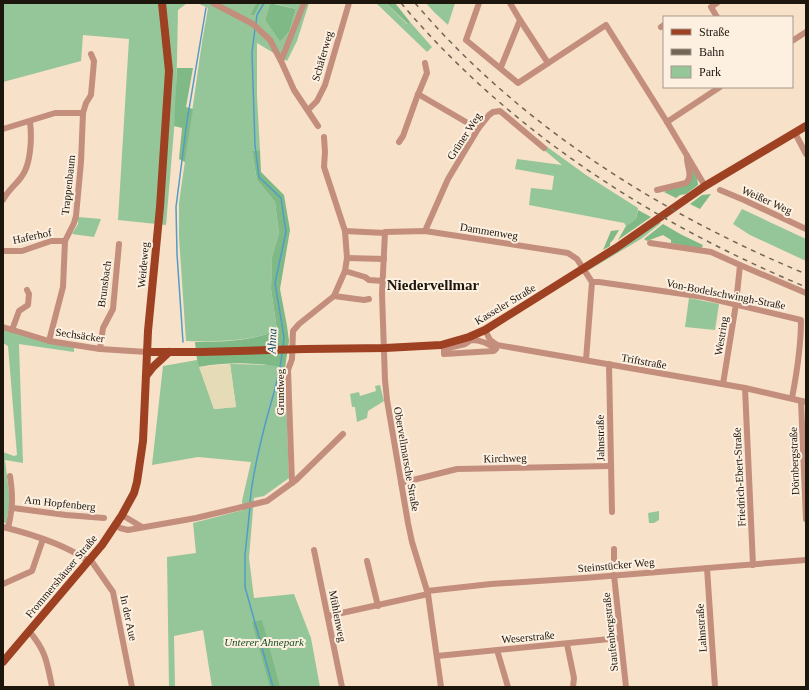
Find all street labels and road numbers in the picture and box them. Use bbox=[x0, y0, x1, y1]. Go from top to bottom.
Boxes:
street label: Schäferweg bbox=[309, 29, 335, 83]
street label: Grüner Weg bbox=[444, 110, 484, 162]
street label: Trappenbaum bbox=[59, 154, 77, 216]
street label: Weißer Weg bbox=[740, 184, 795, 217]
street label: Dammenweg bbox=[459, 220, 519, 242]
street label: Haferhof bbox=[11, 226, 53, 246]
street label: Weideweg bbox=[135, 241, 151, 289]
street label: Brunsbach bbox=[95, 259, 113, 308]
street label: Von-Bodelschwingh-Straße bbox=[665, 277, 787, 311]
street label: Kasseler Straße bbox=[472, 281, 538, 327]
street label: Westring bbox=[712, 315, 730, 356]
street label: Sechsäcker bbox=[55, 326, 106, 344]
street label: Triftstraße bbox=[620, 351, 668, 371]
street label: Grundweg bbox=[274, 368, 286, 415]
street label: Obervellmarsche Straße bbox=[392, 406, 422, 512]
street label: Jahnstraße bbox=[594, 415, 606, 461]
street label: Friedrich-Ebert-Straße bbox=[730, 427, 748, 527]
street label: Dörnbergstraße bbox=[787, 427, 801, 495]
street label: Kirchweg bbox=[483, 452, 527, 464]
street label: Am Hopfenberg bbox=[24, 493, 97, 513]
street label: Frommershäuser Straße bbox=[23, 532, 99, 620]
street label: Steinstücker Weg bbox=[577, 556, 655, 574]
street label: Mühlenweg bbox=[327, 589, 349, 643]
street label: Staufenbergstraße bbox=[600, 592, 620, 672]
street label: In der Aue bbox=[118, 594, 140, 642]
street label: Lahnstraße bbox=[693, 603, 709, 653]
street label: Weserstraße bbox=[501, 629, 555, 645]

